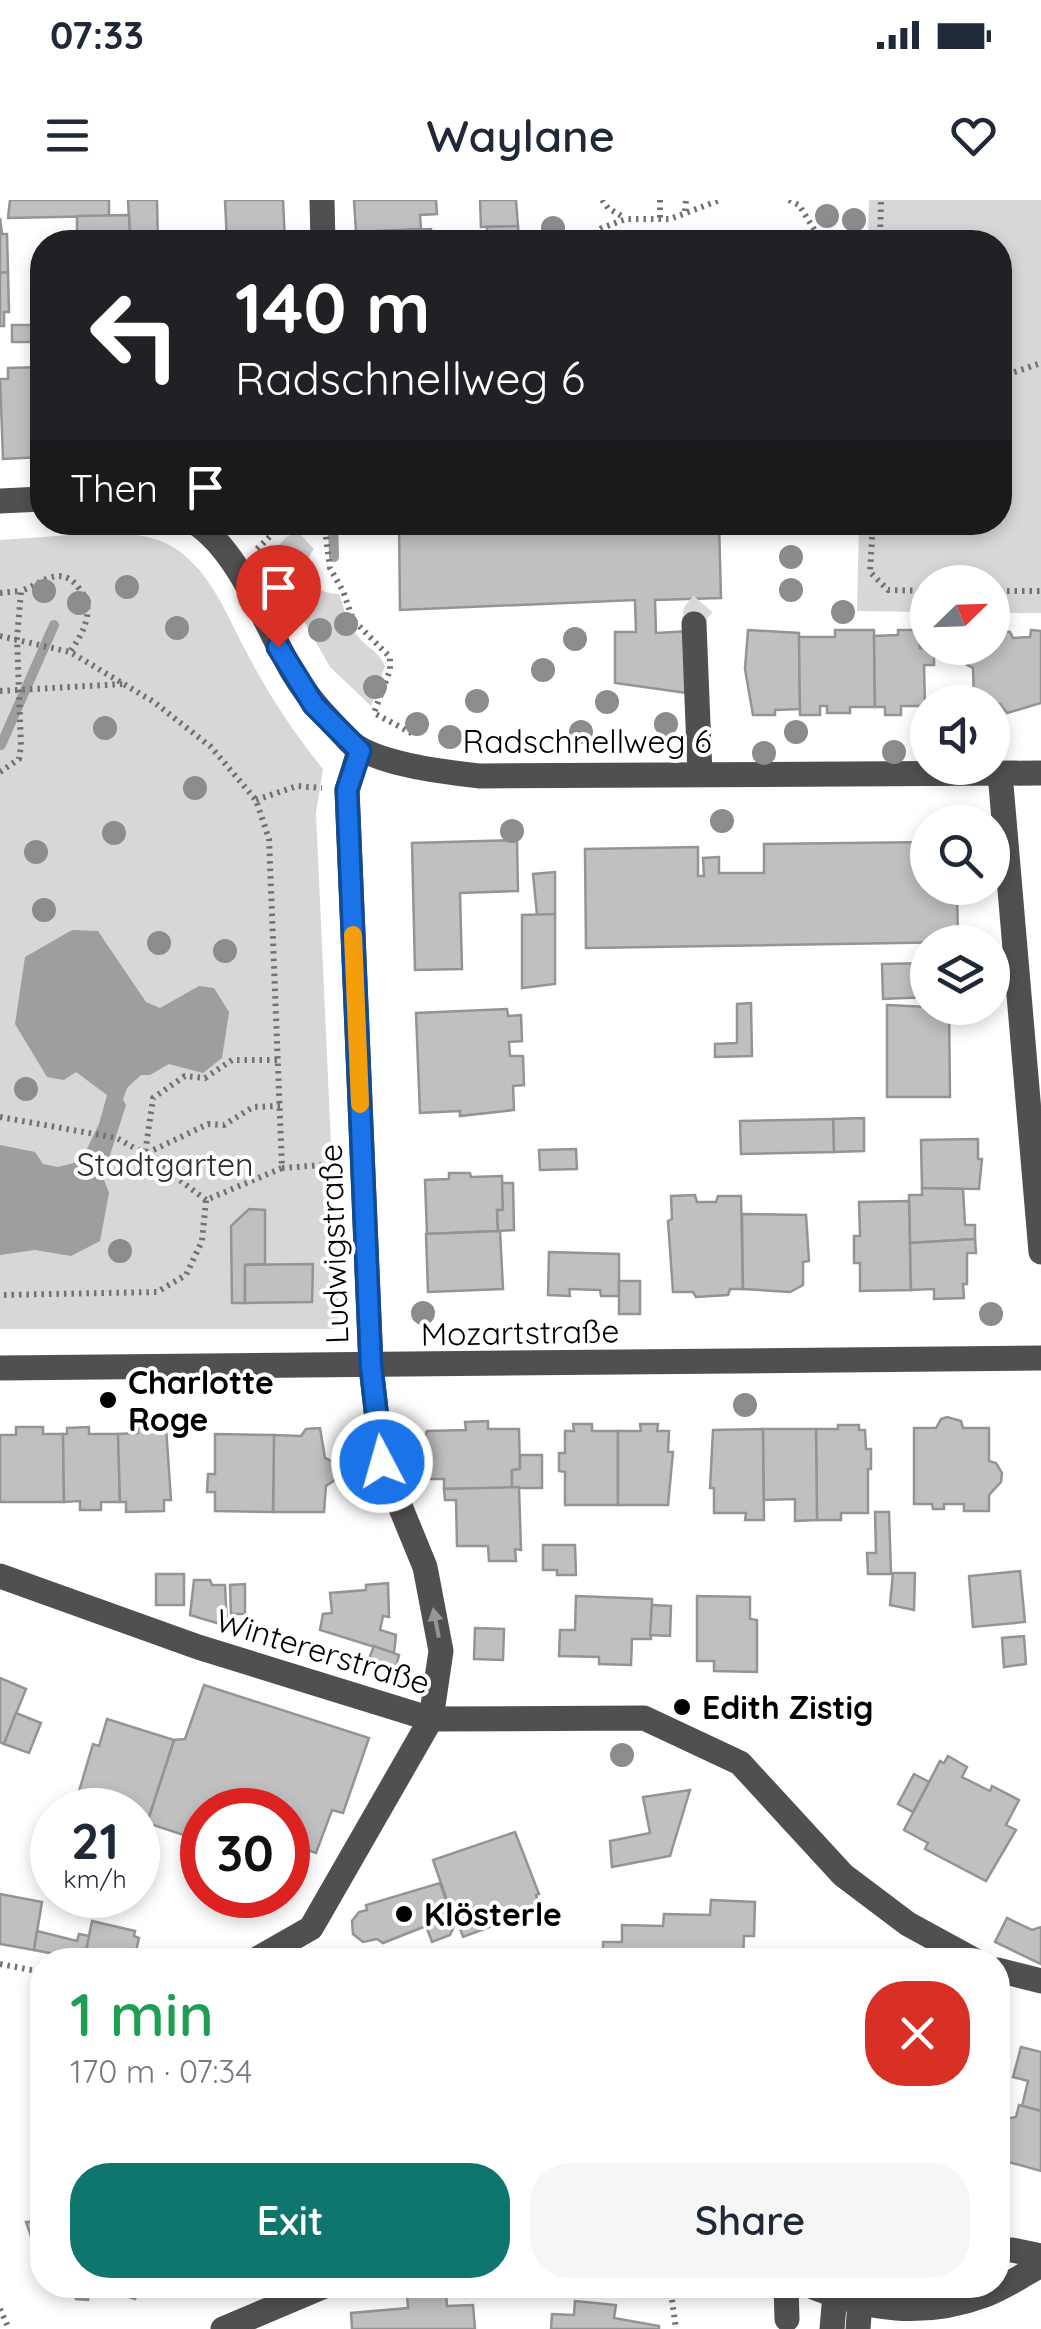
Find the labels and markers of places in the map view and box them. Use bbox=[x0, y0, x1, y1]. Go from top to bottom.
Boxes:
pin bbox=[236, 545, 321, 648]
place label: Charlotte Roge bbox=[128, 1362, 274, 1439]
marker: Charlotte Roge bbox=[97, 1389, 119, 1411]
place label: Edith Zistig bbox=[702, 1687, 873, 1727]
marker: Edith Zistig bbox=[671, 1696, 693, 1718]
place label: Klösterle bbox=[424, 1894, 562, 1934]
marker: Klösterle bbox=[393, 1903, 415, 1925]

